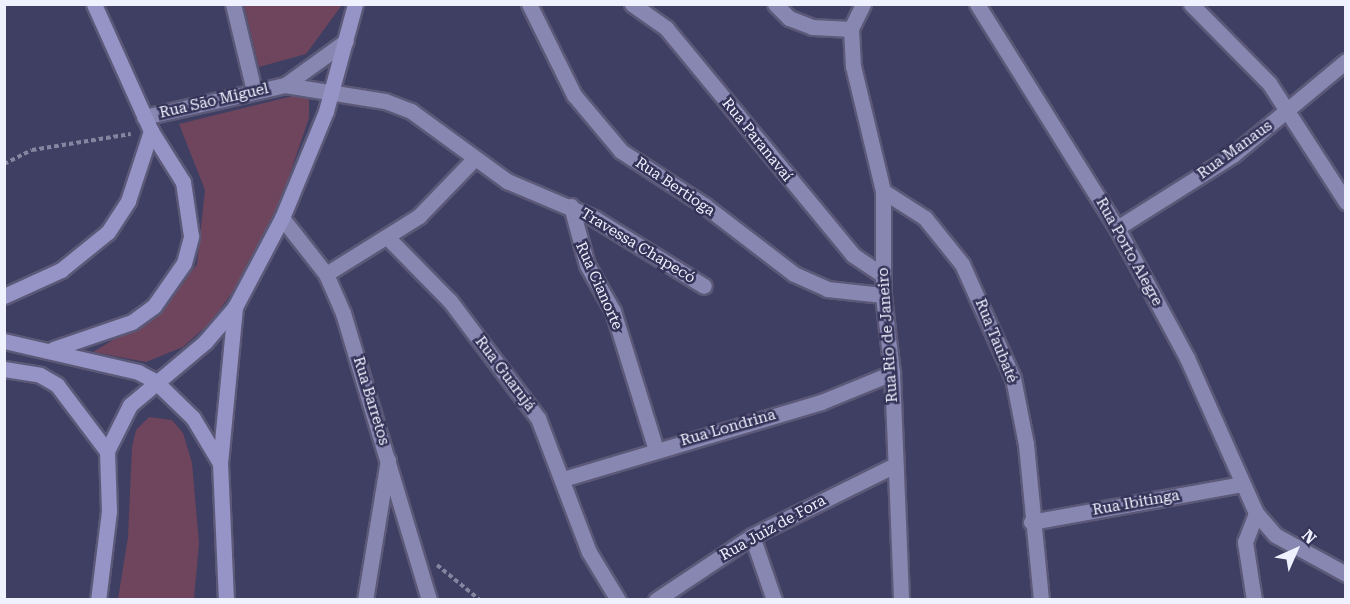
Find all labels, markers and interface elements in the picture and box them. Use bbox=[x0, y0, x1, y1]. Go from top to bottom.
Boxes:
street label: Rua São Miguel bbox=[158, 80, 270, 122]
street label: Rua Paranavaí bbox=[718, 95, 796, 185]
street label: Rua Manaus bbox=[1194, 117, 1276, 183]
street label: Rua Bertioga bbox=[632, 154, 718, 220]
street label: Rua Porto Alegre bbox=[1092, 195, 1166, 309]
street label: Travessa Chapecó bbox=[577, 205, 699, 287]
street label: Rua Cianorte bbox=[572, 239, 626, 333]
street label: Rua Rio de Janeiro bbox=[874, 267, 902, 403]
street label: Rua Taubaté bbox=[971, 296, 1021, 386]
street label: Rua Guarujá bbox=[471, 333, 539, 415]
street label: Rua Barretos bbox=[349, 355, 393, 447]
street label: Rua Londrina bbox=[678, 406, 778, 450]
street label: Rua Ibitinga bbox=[1091, 486, 1181, 520]
street label: Rua Juiz de Fora bbox=[717, 492, 829, 564]
north arrow bbox=[1266, 520, 1326, 580]
text: N bbox=[1298, 526, 1320, 548]

